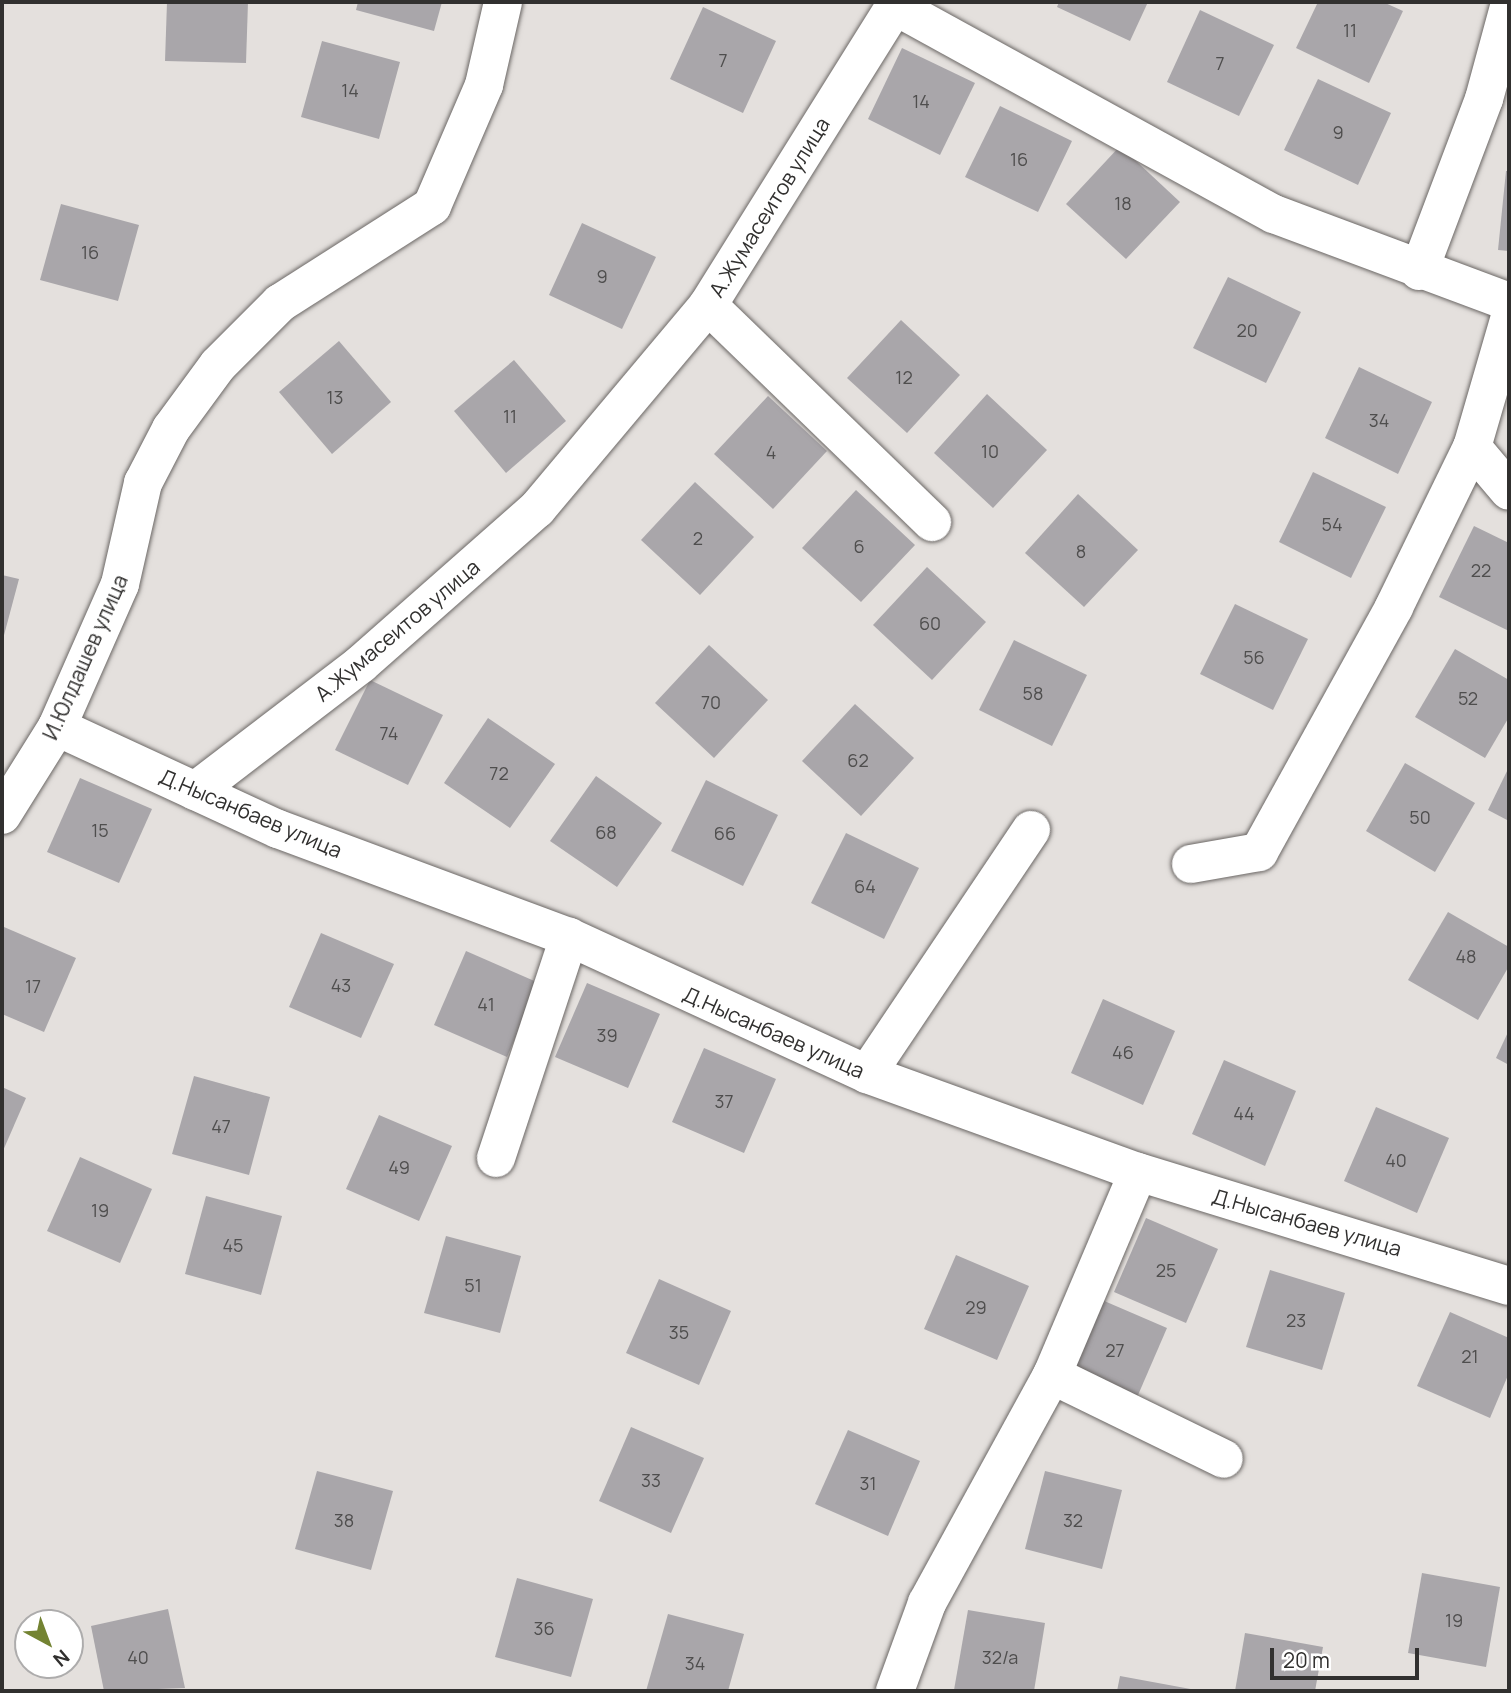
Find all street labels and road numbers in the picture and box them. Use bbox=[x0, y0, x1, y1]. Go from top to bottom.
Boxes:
street label: А.Жумасеитов улица bbox=[703, 113, 835, 301]
street label: А.Жумасеитов улица bbox=[310, 554, 484, 706]
street label: И.Юлдашев улица bbox=[37, 570, 133, 744]
street label: Д.Нысанбаев улица bbox=[156, 763, 346, 863]
street label: Д.Нысанбаев улица bbox=[679, 981, 869, 1083]
street label: Д.Нысанбаев улица bbox=[1209, 1183, 1405, 1261]

